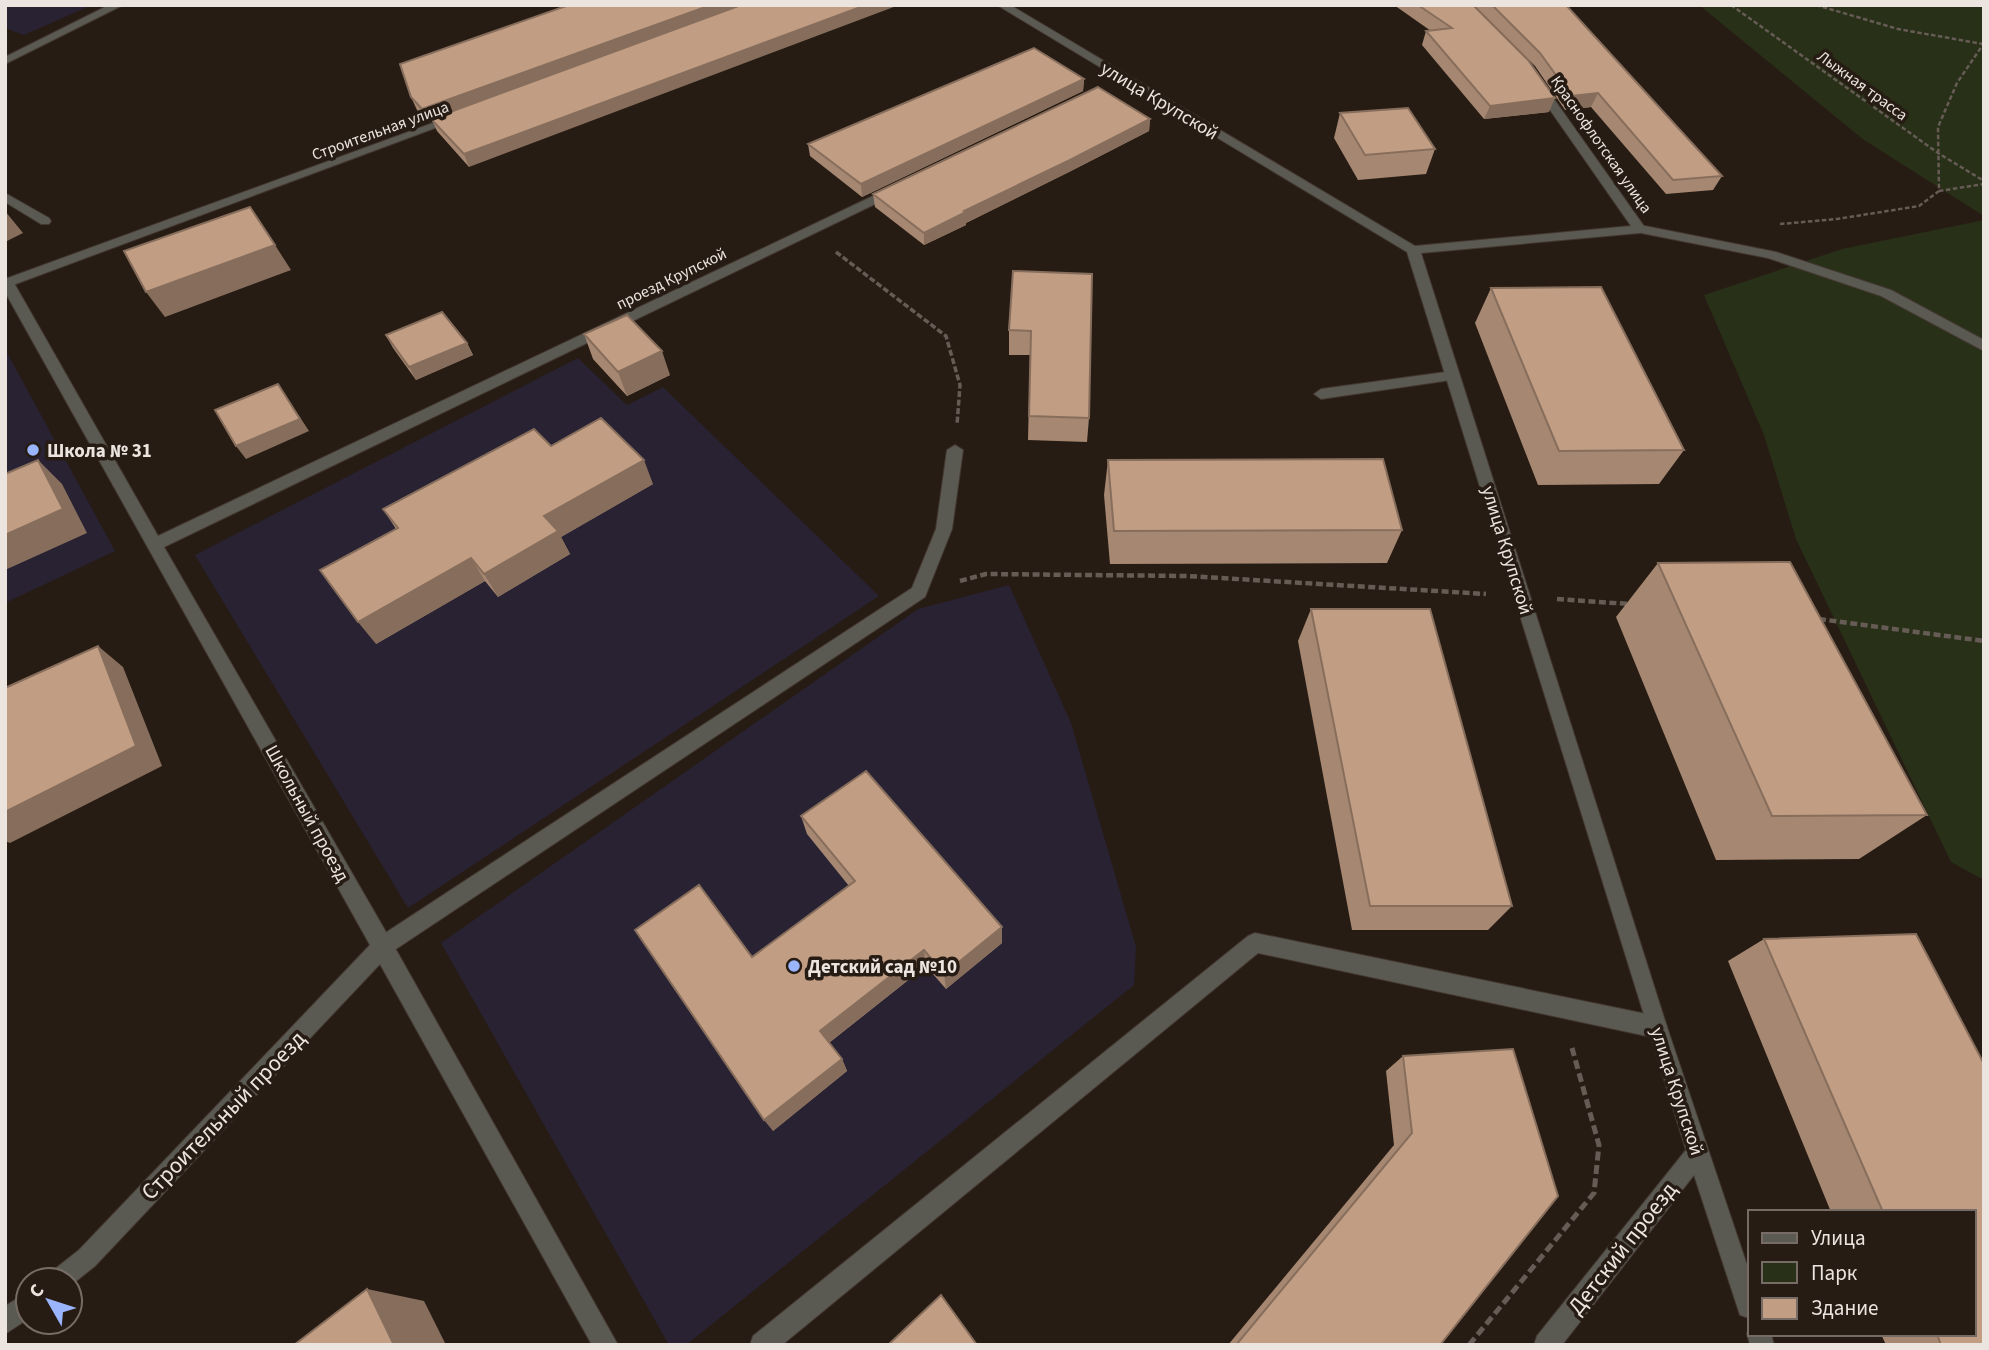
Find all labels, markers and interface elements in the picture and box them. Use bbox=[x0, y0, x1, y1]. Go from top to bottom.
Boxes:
street label: Лыжная трасса bbox=[1813, 46, 1912, 126]
street label: улица Крупской bbox=[1095, 55, 1223, 147]
street label: Краснофлотская улица bbox=[1545, 71, 1657, 218]
street label: Строительная улица bbox=[309, 96, 452, 166]
street label: проезд Крупской bbox=[612, 243, 730, 315]
place label: Школа № 31 bbox=[47, 438, 152, 465]
marker: Школа № 31 bbox=[25, 442, 41, 458]
street label: улица Крупской bbox=[1474, 483, 1539, 618]
street label: Школьный проезд bbox=[258, 740, 356, 887]
place label: Детский сад №10 bbox=[808, 954, 957, 981]
marker: Детский сад №10 bbox=[786, 958, 802, 974]
street label: Строительный проезд bbox=[133, 1023, 313, 1208]
street label: улица Крупской bbox=[1643, 1024, 1710, 1159]
street label: Детский проезд bbox=[1560, 1175, 1685, 1322]
legend bbox=[1748, 1210, 1975, 1336]
text: Улица bbox=[1811, 1223, 1866, 1253]
text: Парк bbox=[1811, 1258, 1858, 1288]
north arrow bbox=[14, 1266, 84, 1336]
text: С bbox=[23, 1278, 51, 1304]
text: Здание bbox=[1811, 1293, 1879, 1323]

